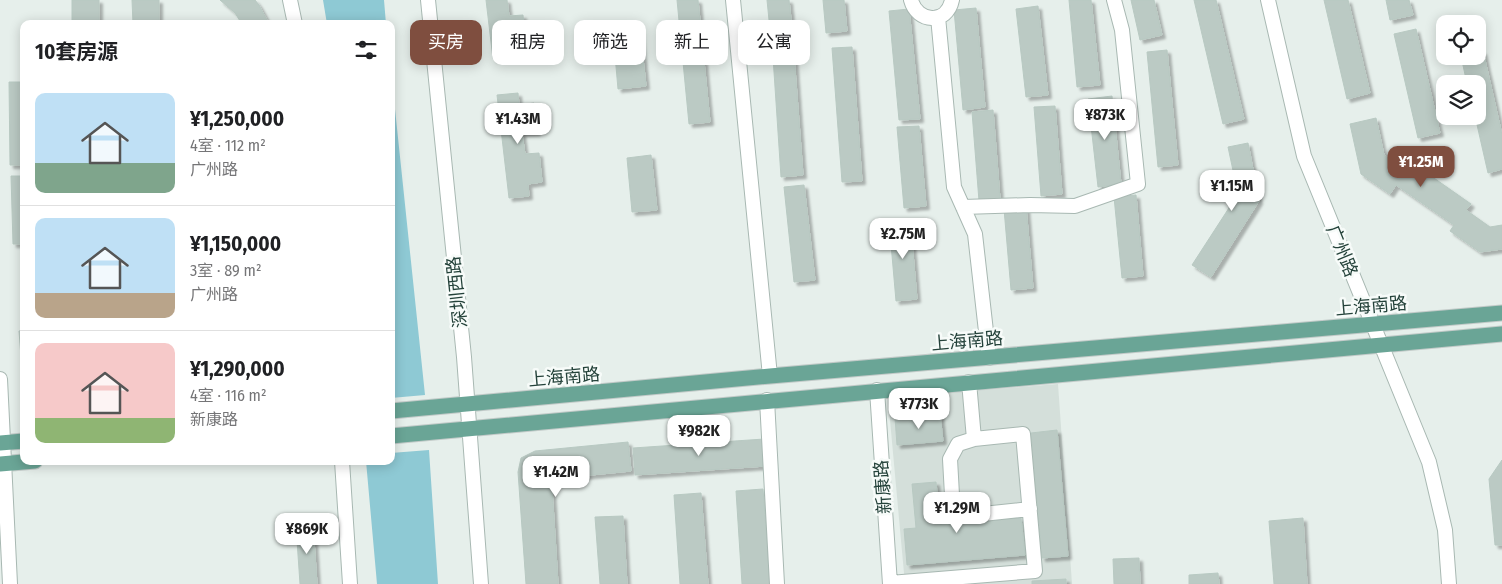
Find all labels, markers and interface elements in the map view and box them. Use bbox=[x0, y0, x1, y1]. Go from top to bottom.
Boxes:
map controls bbox=[1436, 15, 1486, 125]
button: locate bbox=[1436, 15, 1486, 65]
chip: 买房 bbox=[410, 20, 482, 65]
chip: 租房 bbox=[492, 20, 564, 65]
chip: 筛选 bbox=[574, 20, 646, 65]
chip: 新上 bbox=[656, 20, 728, 65]
chip: 公寓 bbox=[738, 20, 810, 65]
icon: filters bbox=[352, 36, 380, 64]
text: 10套房源 bbox=[35, 39, 118, 65]
button: layers bbox=[1436, 75, 1486, 125]
pin: ¥873K bbox=[1070, 98, 1140, 141]
pin: ¥1.43M bbox=[477, 102, 559, 145]
text: ¥873K bbox=[1085, 105, 1125, 124]
text: ¥1,250,000 bbox=[190, 106, 284, 132]
text: ¥1.43M bbox=[495, 109, 541, 128]
icon: home bbox=[75, 113, 135, 173]
text: 4室 · 112 m² bbox=[190, 136, 266, 155]
pin: ¥1.25M bbox=[1380, 146, 1462, 188]
text: ¥1.25M bbox=[1398, 152, 1444, 171]
text: 广州路 bbox=[190, 160, 238, 179]
pin: ¥1.15M bbox=[1191, 170, 1273, 212]
text: ¥1.15M bbox=[1211, 176, 1253, 195]
pin: ¥2.75M bbox=[862, 218, 944, 260]
street label: 广州路 bbox=[1322, 222, 1362, 280]
text: ¥2.75M bbox=[880, 224, 926, 243]
text: ¥1,150,000 bbox=[190, 231, 281, 257]
icon: home bbox=[75, 238, 135, 298]
street label: 深圳西路 bbox=[442, 255, 472, 329]
text: 3室 · 89 m² bbox=[190, 261, 261, 280]
text: 广州路 bbox=[190, 285, 238, 304]
street label: 上海南路 bbox=[1334, 292, 1408, 320]
street label: 上海南路 bbox=[930, 327, 1004, 355]
text: ¥1,290,000 bbox=[190, 356, 285, 382]
icon: home bbox=[75, 363, 135, 423]
street label: 上海南路 bbox=[527, 363, 601, 391]
text: 4室 · 116 m² bbox=[190, 386, 267, 405]
pin: ¥773K bbox=[884, 388, 954, 430]
text: ¥773K bbox=[900, 394, 938, 413]
text: 新康路 bbox=[190, 410, 238, 429]
pin: ¥982K bbox=[664, 414, 734, 457]
text: ¥982K bbox=[678, 421, 720, 440]
pin: ¥1.42M bbox=[515, 456, 597, 498]
street label: 新康路 bbox=[870, 459, 896, 515]
text: ¥1.42M bbox=[534, 462, 578, 481]
pin: ¥1.29M bbox=[916, 492, 998, 534]
text: ¥1.29M bbox=[934, 498, 980, 517]
pin: ¥869K bbox=[272, 512, 342, 555]
text: ¥869K bbox=[286, 519, 328, 538]

